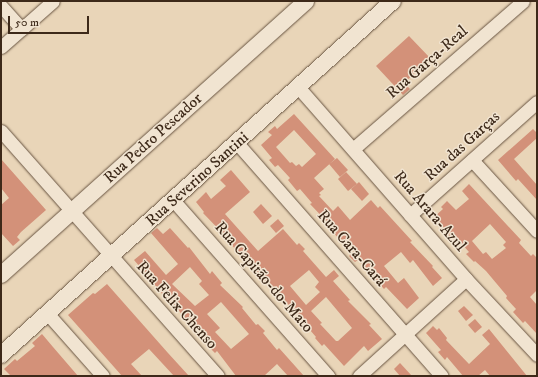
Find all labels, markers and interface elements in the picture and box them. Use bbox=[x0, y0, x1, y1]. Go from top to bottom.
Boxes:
scale bar bbox=[10, 8, 91, 34]
text: 50 m bbox=[15, 15, 39, 30]
street label: Rua Garça-Real bbox=[382, 21, 472, 103]
street label: Rua Pedro Pescador bbox=[100, 89, 206, 187]
street label: Rua das Garças bbox=[420, 107, 504, 185]
street label: Rua Severino Santini bbox=[142, 128, 252, 230]
street label: Rua Arara-Azul bbox=[390, 167, 470, 255]
street label: Rua Cara-Cará bbox=[313, 206, 391, 290]
street label: Rua Capitão-do-Mato bbox=[211, 218, 317, 336]
street label: Rua Felix Chenso bbox=[132, 257, 222, 353]

